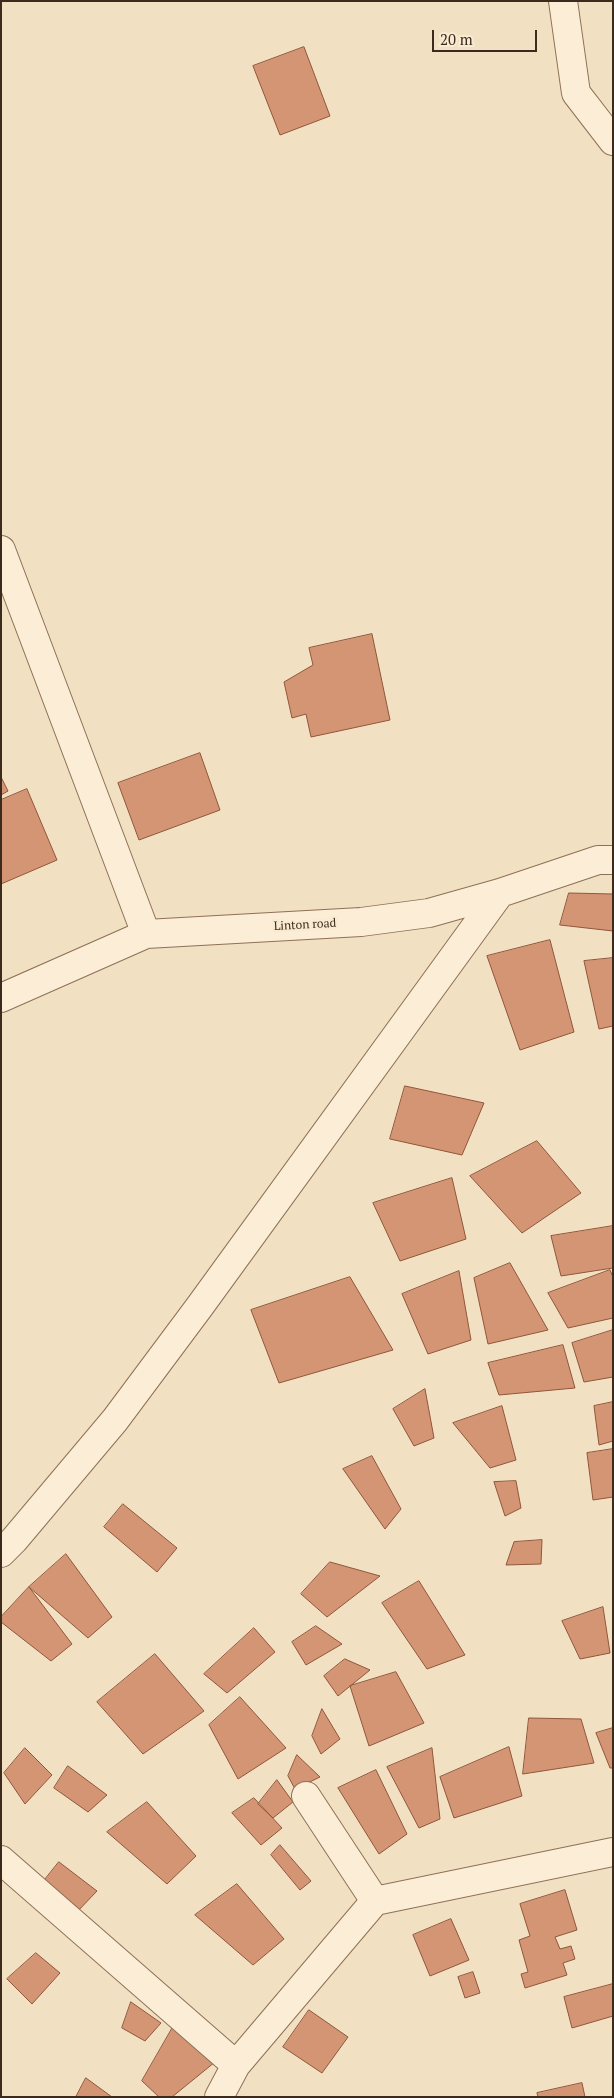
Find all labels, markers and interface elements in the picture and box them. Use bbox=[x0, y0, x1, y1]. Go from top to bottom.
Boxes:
scale bar bbox=[434, 20, 539, 52]
text: 20 m bbox=[440, 29, 473, 49]
street label: Linton road bbox=[273, 916, 337, 934]

